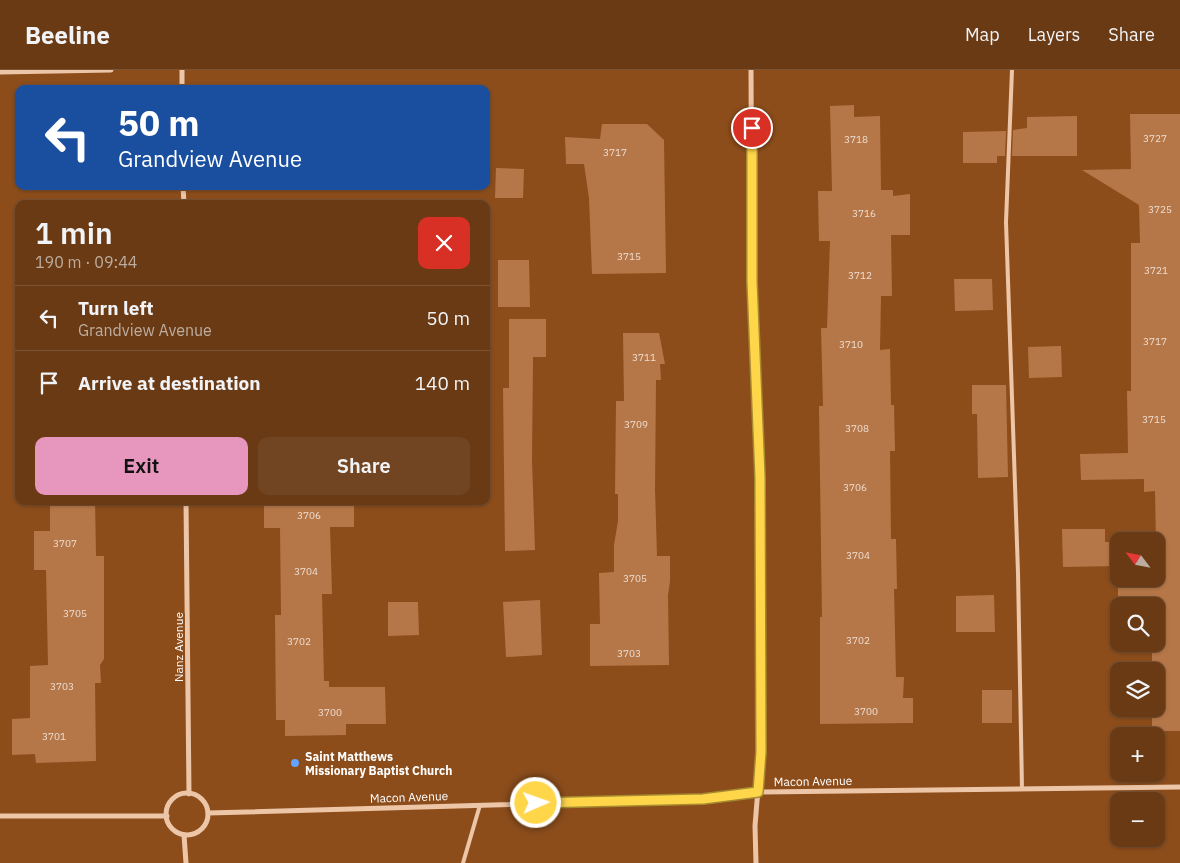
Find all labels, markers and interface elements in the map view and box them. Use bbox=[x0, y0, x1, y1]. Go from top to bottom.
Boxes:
text: Beeline bbox=[25, 19, 110, 51]
text: Map bbox=[965, 23, 1000, 46]
text: Layers bbox=[1028, 23, 1080, 46]
text: Share bbox=[1108, 23, 1155, 46]
text: 50 m bbox=[118, 100, 200, 146]
icon: left bbox=[35, 105, 100, 170]
pin bbox=[731, 107, 773, 149]
icon: arrive bbox=[738, 114, 766, 142]
house number: 3727 bbox=[1143, 132, 1167, 145]
house number: 3718 bbox=[844, 133, 868, 146]
text: Grandview Avenue bbox=[118, 144, 302, 173]
house number: 3717 bbox=[603, 146, 627, 159]
house number: 3725 bbox=[1148, 203, 1172, 216]
house number: 3716 bbox=[852, 207, 876, 220]
text: 1 min bbox=[35, 213, 113, 252]
button: close bbox=[418, 217, 470, 269]
house number: 3715 bbox=[617, 250, 641, 263]
text: 190 m · 09:44 bbox=[35, 252, 137, 272]
house number: 3721 bbox=[1144, 264, 1168, 277]
house number: 3712 bbox=[848, 269, 872, 282]
text: Turn left bbox=[78, 296, 154, 320]
icon: left bbox=[35, 304, 63, 332]
text: 50 m bbox=[426, 306, 470, 330]
text: Grandview Avenue bbox=[78, 320, 212, 340]
house number: 3717 bbox=[1143, 335, 1167, 348]
house number: 3710 bbox=[839, 338, 863, 351]
house number: 3711 bbox=[632, 351, 656, 364]
icon: arrive bbox=[35, 369, 63, 397]
text: Arrive at destination bbox=[78, 371, 261, 395]
text: 140 m bbox=[415, 371, 470, 395]
house number: 3715 bbox=[1142, 413, 1166, 426]
house number: 3709 bbox=[624, 418, 648, 431]
house number: 3708 bbox=[845, 422, 869, 435]
button: Exit bbox=[35, 437, 248, 495]
button: Share bbox=[258, 437, 470, 495]
house number: 3706 bbox=[843, 481, 867, 494]
house number: 3706 bbox=[297, 509, 321, 522]
north arrow bbox=[1110, 532, 1165, 588]
map controls bbox=[1110, 532, 1165, 847]
house number: 3707 bbox=[53, 537, 77, 550]
house number: 3704 bbox=[846, 549, 870, 562]
house number: 3704 bbox=[294, 565, 318, 578]
house number: 3705 bbox=[623, 572, 647, 585]
button: search bbox=[1110, 597, 1165, 652]
house number: 3705 bbox=[63, 607, 87, 620]
street label: Nanz Avenue bbox=[171, 612, 186, 682]
house number: 3702 bbox=[846, 634, 870, 647]
house number: 3702 bbox=[287, 635, 311, 648]
house number: 3703 bbox=[617, 647, 641, 660]
button: layers bbox=[1110, 662, 1165, 717]
house number: 3703 bbox=[50, 680, 74, 693]
house number: 3700 bbox=[854, 705, 878, 718]
house number: 3700 bbox=[318, 706, 342, 719]
button: + bbox=[1110, 727, 1165, 782]
house number: 3701 bbox=[42, 730, 66, 743]
place label: Saint Matthews Missionary Baptist Church bbox=[305, 749, 452, 778]
marker: Saint Matthews Missionary Baptist Church bbox=[289, 757, 301, 769]
street label: Macon Avenue bbox=[774, 773, 853, 789]
position arrow bbox=[509, 776, 561, 828]
street label: Macon Avenue bbox=[369, 788, 449, 806]
button: − bbox=[1110, 792, 1165, 847]

